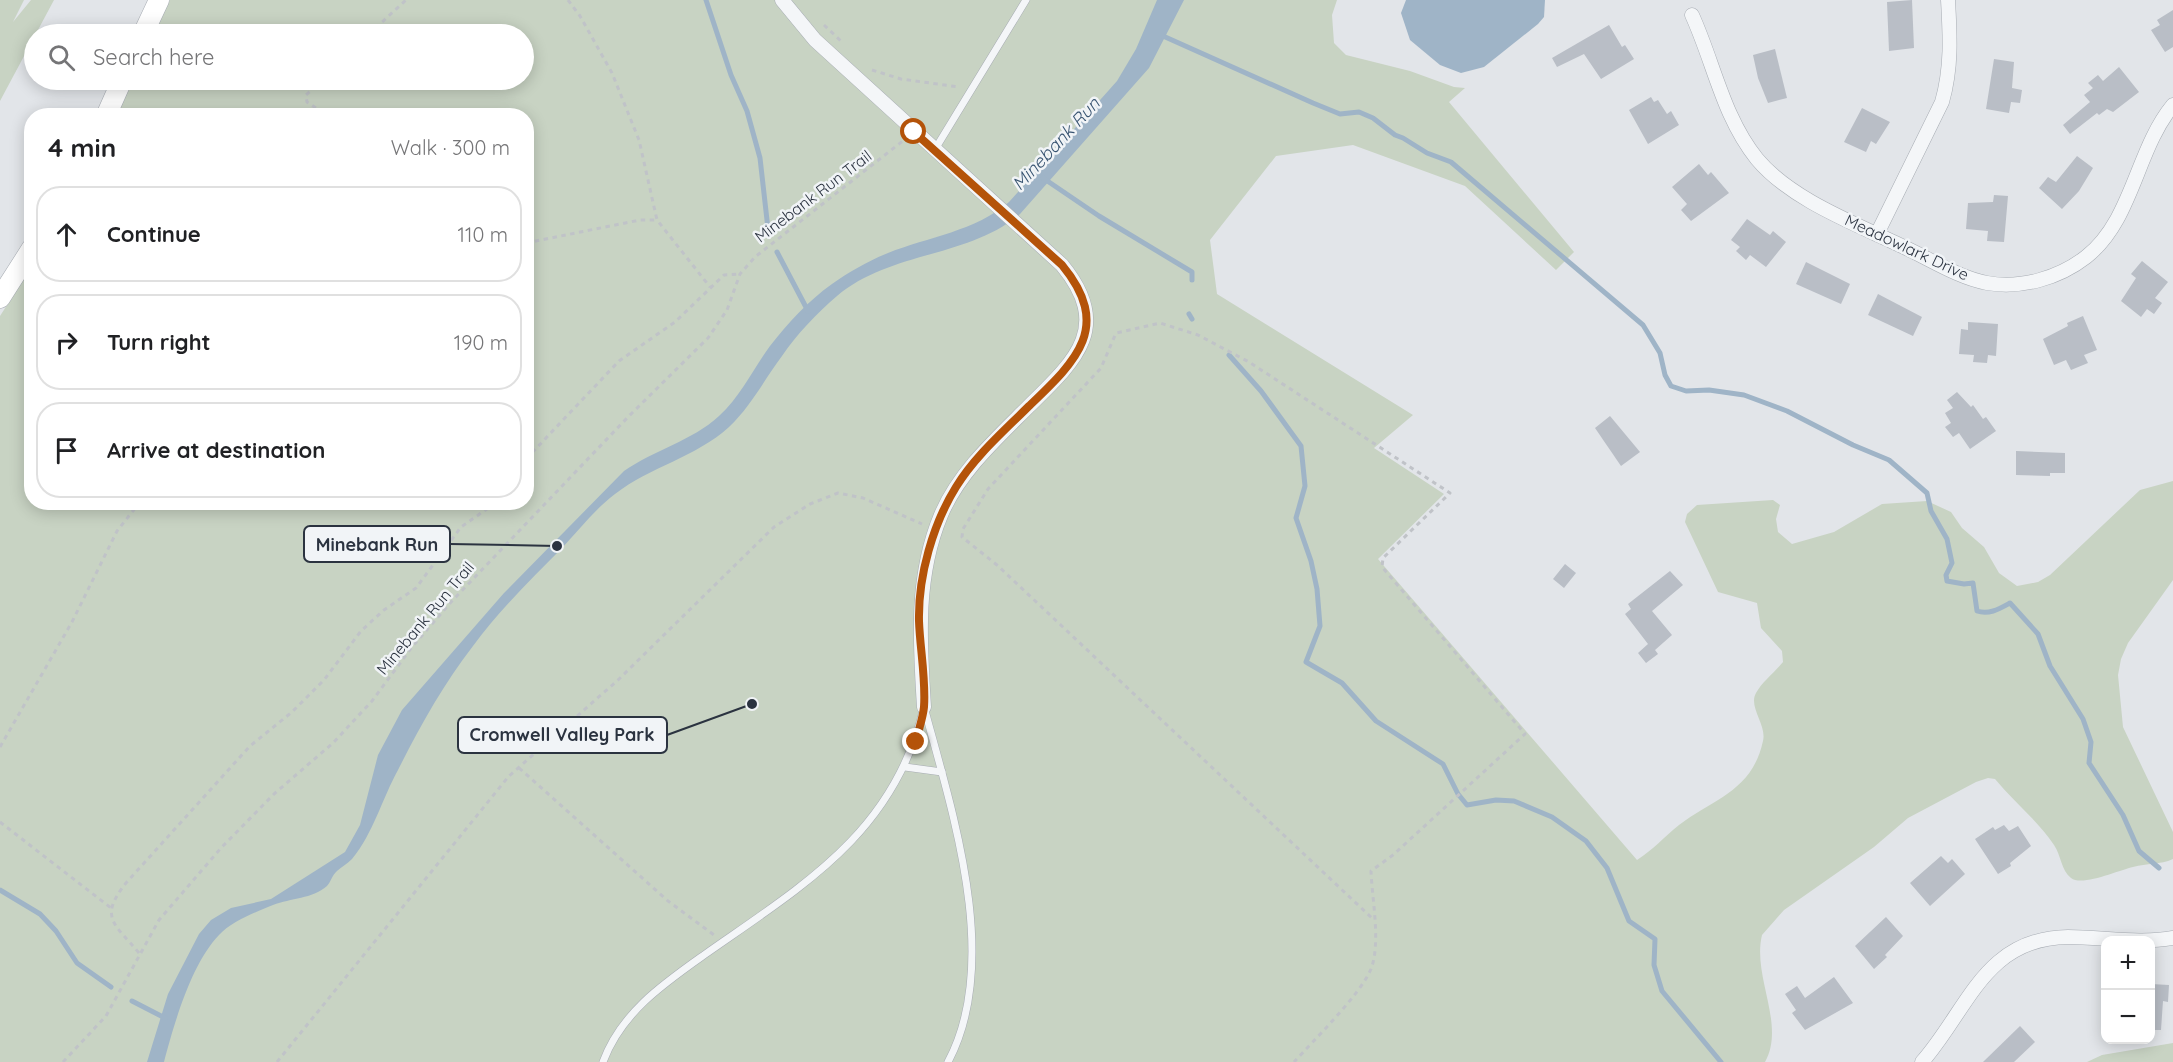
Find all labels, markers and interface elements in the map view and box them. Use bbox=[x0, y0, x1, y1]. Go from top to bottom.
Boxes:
search box bbox=[24, 24, 534, 90]
icon: search bbox=[45, 41, 78, 74]
text: Search here bbox=[93, 43, 214, 71]
water label: Minebank Run bbox=[1007, 92, 1105, 195]
route start bbox=[900, 118, 926, 144]
text: 4 min bbox=[48, 131, 116, 164]
text: Walk · 300 m bbox=[391, 135, 510, 160]
street label: Minebank Run Trail bbox=[751, 146, 875, 246]
street label: Meadowlark Drive bbox=[1842, 210, 1972, 284]
icon: ahead bbox=[50, 218, 83, 251]
text: Continue bbox=[107, 220, 201, 248]
text: 110 m bbox=[458, 222, 508, 247]
icon: right bbox=[50, 326, 83, 359]
text: Turn right bbox=[107, 328, 211, 356]
text: 190 m bbox=[454, 330, 508, 355]
icon: arrive bbox=[50, 434, 83, 467]
text: Arrive at destination bbox=[107, 436, 325, 464]
callout: Minebank Run bbox=[304, 526, 450, 562]
text: Minebank Run bbox=[316, 533, 438, 556]
street label: Minebank Run Trail bbox=[372, 557, 478, 679]
callout: Cromwell Valley Park bbox=[458, 717, 667, 753]
text: Cromwell Valley Park bbox=[470, 723, 654, 746]
route end bbox=[902, 728, 928, 754]
map controls bbox=[2101, 936, 2155, 1044]
button: + bbox=[2101, 936, 2155, 990]
button: − bbox=[2101, 990, 2155, 1044]

